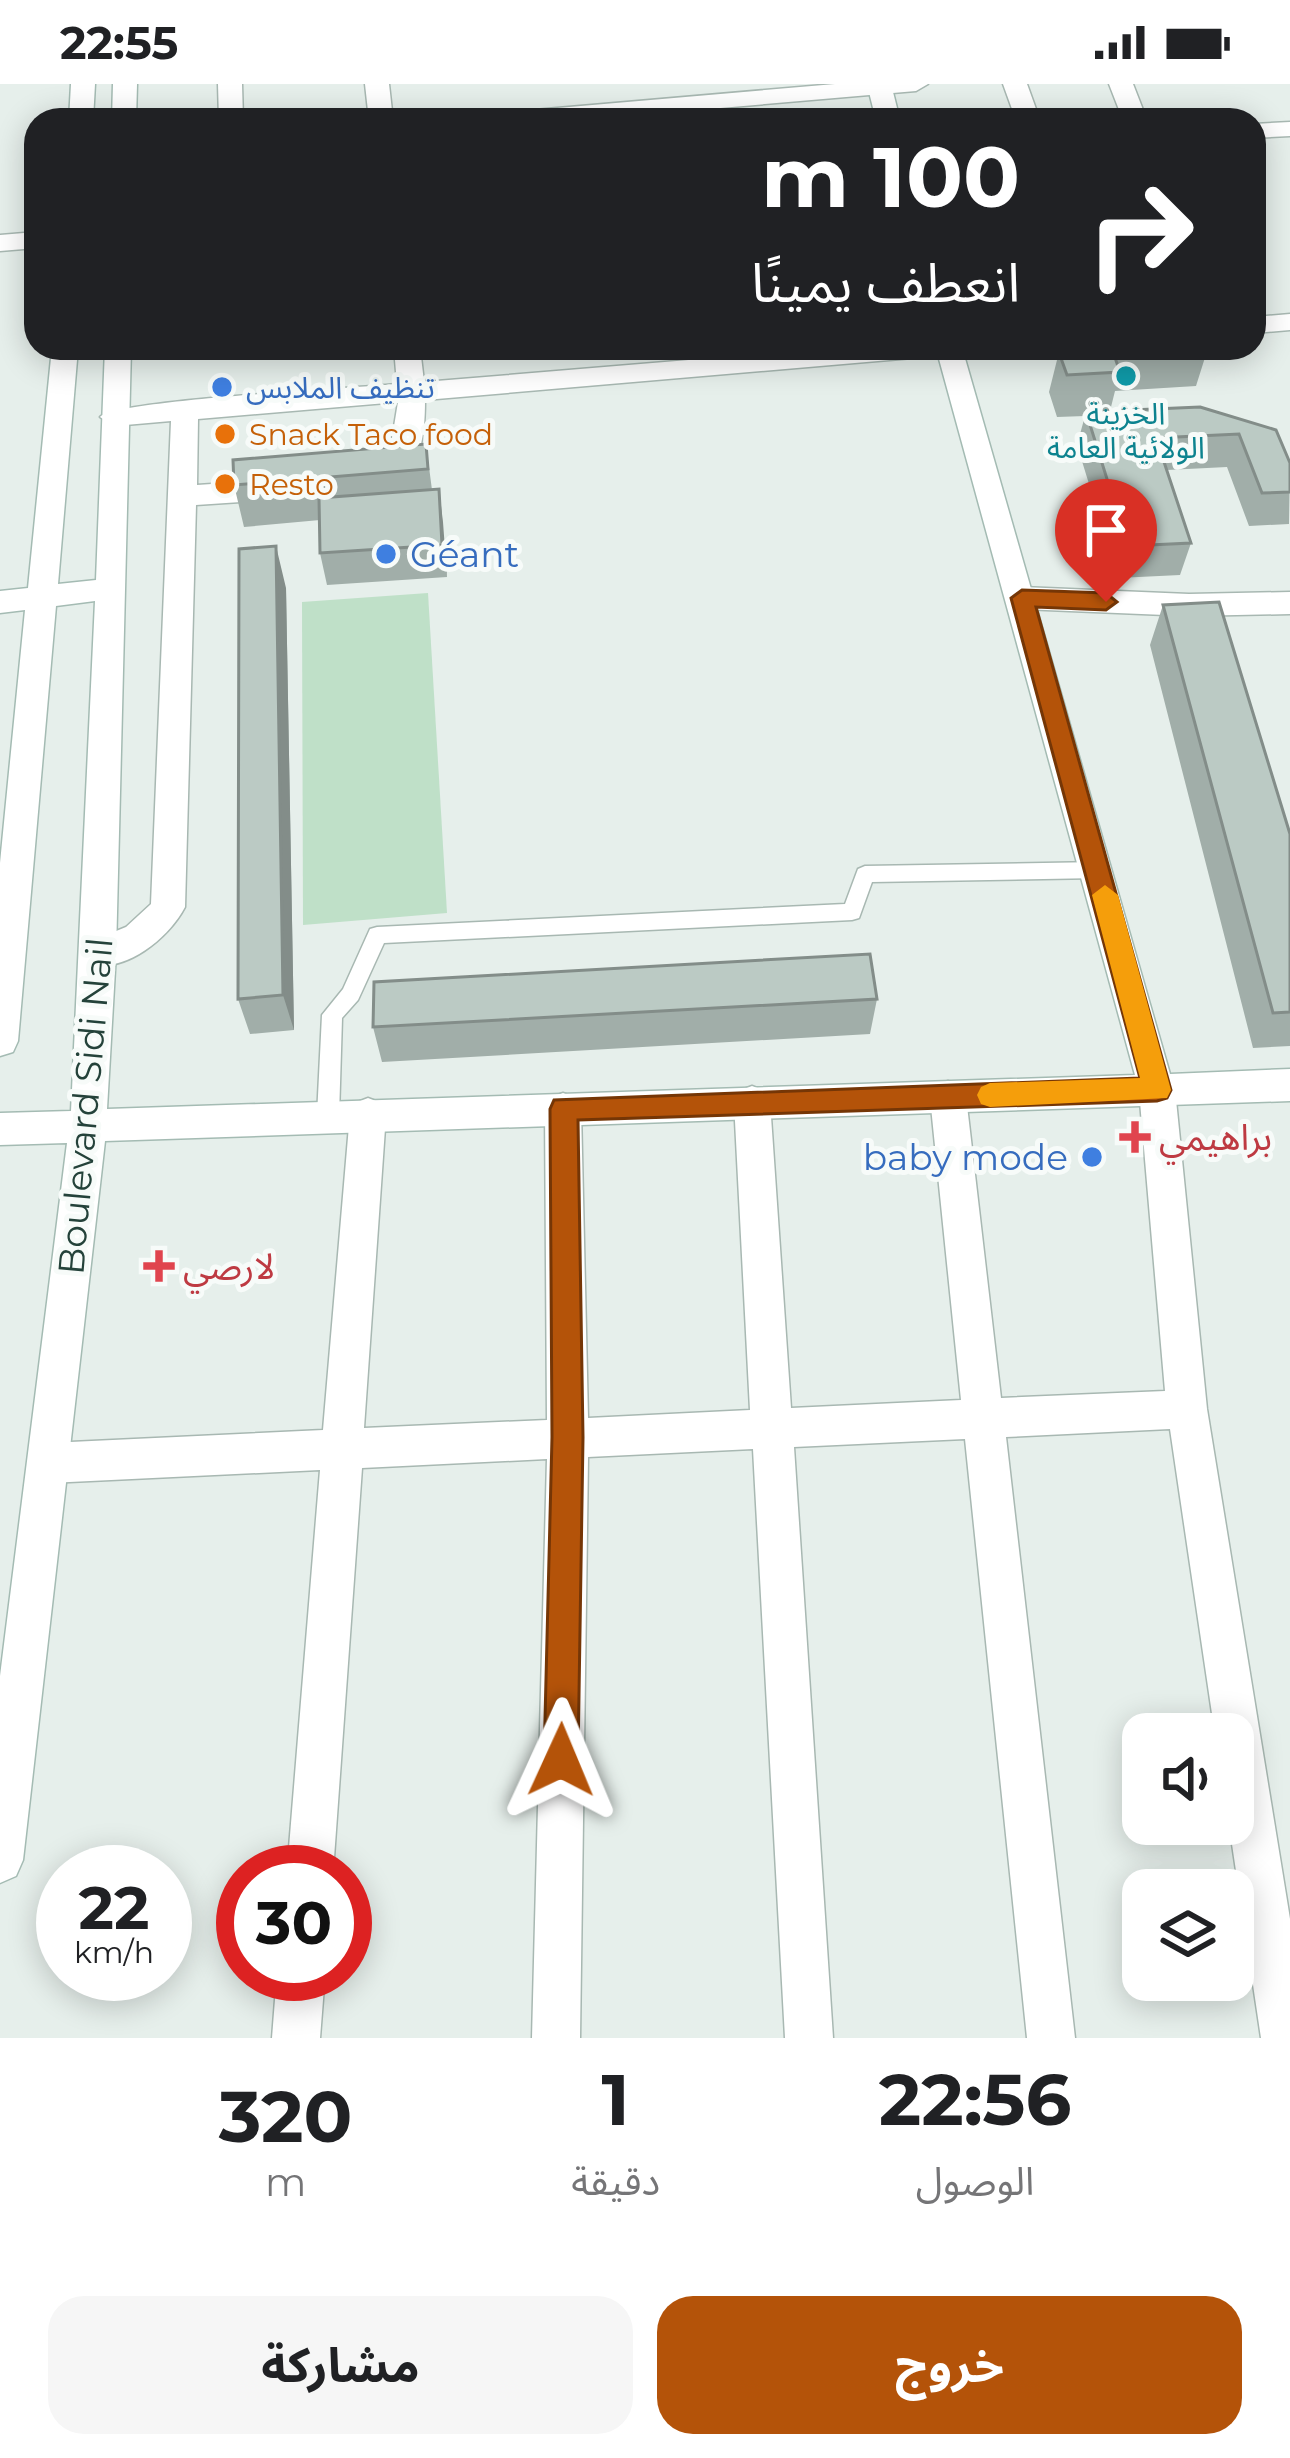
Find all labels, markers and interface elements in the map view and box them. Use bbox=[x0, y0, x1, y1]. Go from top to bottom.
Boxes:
text: 22:55 bbox=[60, 15, 178, 70]
text: 100 m bbox=[761, 126, 1020, 228]
icon: right bbox=[1062, 156, 1218, 312]
text: انعطف يمينًا bbox=[751, 250, 1020, 316]
marker: الخزينة الولائية العامة bbox=[1113, 363, 1139, 389]
place label: تنظيف الملابس bbox=[246, 369, 435, 406]
marker: تنظيف الملابس bbox=[209, 374, 235, 400]
place label: الخزينة الولائية العامة bbox=[1047, 395, 1205, 466]
place label: Snack Taco food bbox=[249, 416, 493, 453]
marker: Snack Taco food bbox=[212, 421, 238, 447]
place label: Resto bbox=[249, 466, 334, 503]
marker: Resto bbox=[212, 471, 238, 497]
pin bbox=[1055, 479, 1157, 602]
icon: arrive bbox=[1073, 497, 1139, 563]
place label: Géant bbox=[410, 532, 519, 576]
marker: Géant bbox=[373, 541, 399, 567]
street label: Boulevard Sidi Nail bbox=[48, 936, 122, 1276]
place label: براهيمي bbox=[1159, 1115, 1272, 1165]
marker: براهيمي bbox=[1122, 1124, 1148, 1150]
place label: baby mode bbox=[863, 1135, 1068, 1179]
marker: baby mode bbox=[1079, 1144, 1105, 1170]
place label: لارصي bbox=[183, 1244, 275, 1294]
marker: لارصي bbox=[146, 1253, 172, 1279]
position arrow bbox=[498, 1697, 624, 1823]
map controls bbox=[1122, 1713, 1254, 2001]
button: sound bbox=[1122, 1713, 1254, 1845]
speed limit sign: 30 bbox=[216, 1845, 372, 2001]
button: layers bbox=[1122, 1869, 1254, 2001]
text: 22 bbox=[79, 1871, 149, 1944]
text: km/h bbox=[74, 1934, 154, 1971]
text: 1 bbox=[601, 2055, 630, 2143]
text: 22:56 bbox=[879, 2055, 1071, 2143]
text: 320 bbox=[219, 2072, 352, 2160]
text: دقيقة bbox=[571, 2157, 660, 2205]
text: الوصول bbox=[916, 2157, 1034, 2205]
text: m bbox=[265, 2158, 306, 2206]
button: مشاركة bbox=[48, 2296, 633, 2434]
button: خروج bbox=[657, 2296, 1242, 2434]

